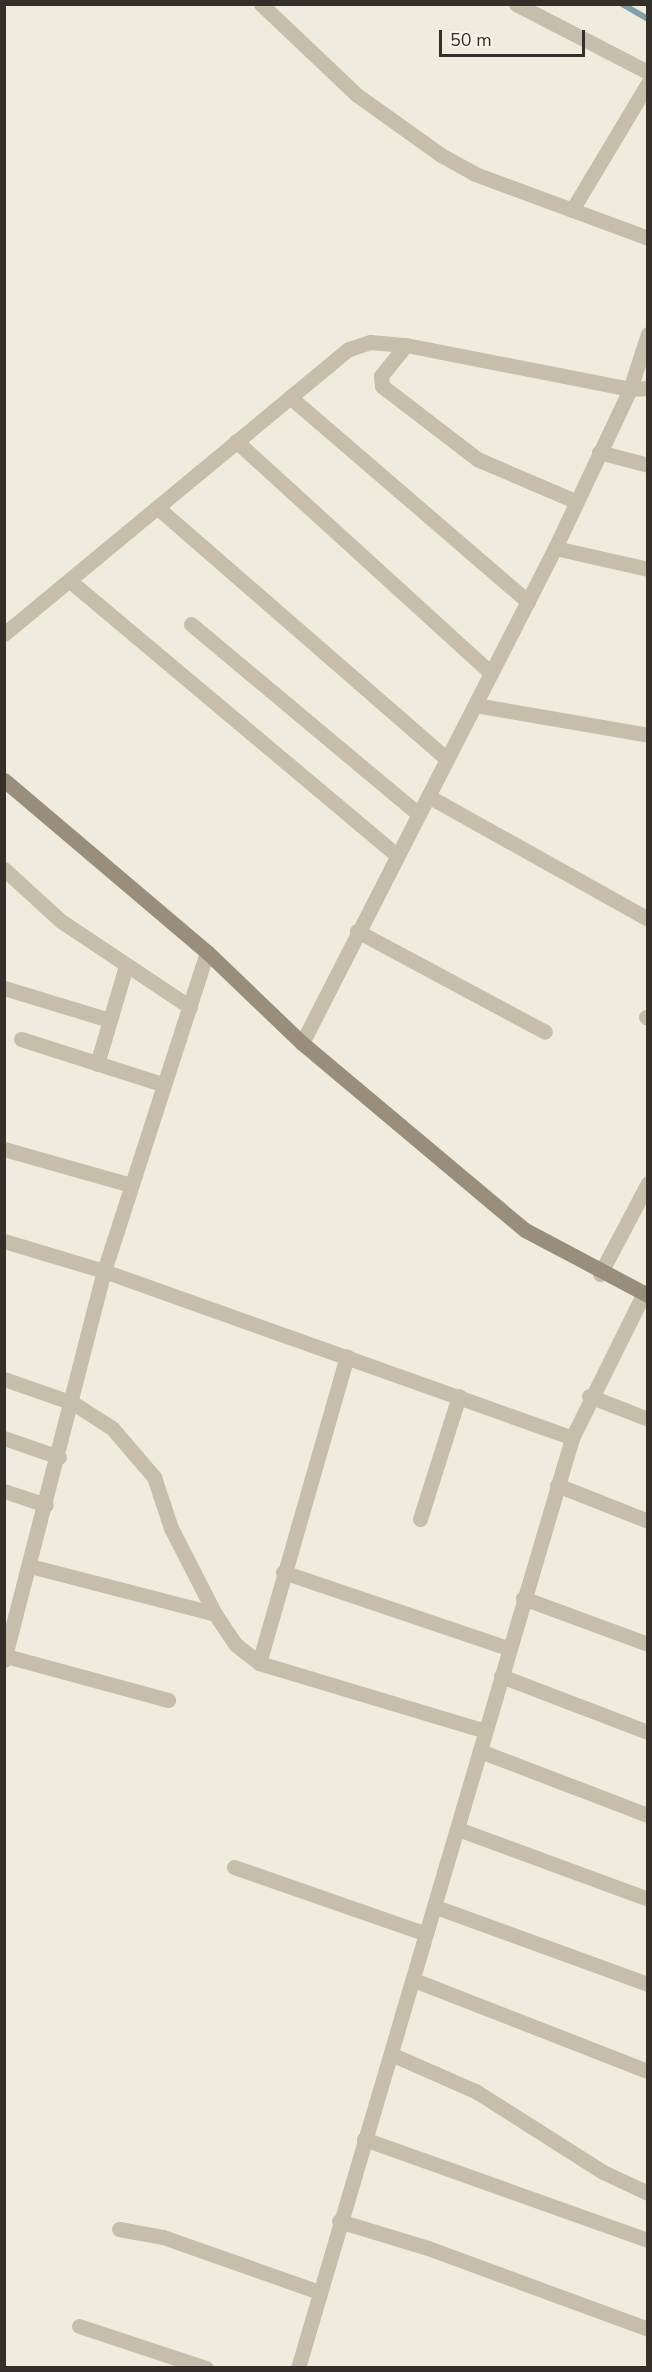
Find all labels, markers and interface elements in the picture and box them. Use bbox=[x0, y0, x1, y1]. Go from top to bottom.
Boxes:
scale bar bbox=[442, 18, 588, 56]
text: 50 m bbox=[450, 28, 492, 52]

